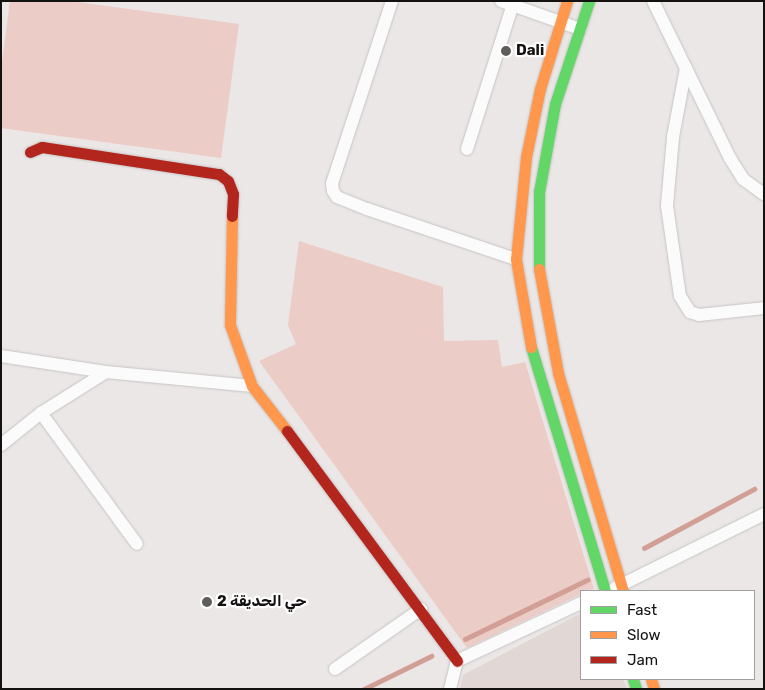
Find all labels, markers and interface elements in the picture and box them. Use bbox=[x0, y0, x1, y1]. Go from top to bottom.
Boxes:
place label: Dali bbox=[516, 42, 544, 60]
marker: Dali bbox=[500, 45, 512, 57]
legend bbox=[580, 590, 755, 680]
place label: حي الحديقة 2 bbox=[217, 593, 306, 611]
marker: حي الحديقة 2 bbox=[201, 596, 213, 608]
text: Fast bbox=[627, 601, 657, 619]
text: Slow bbox=[627, 626, 660, 644]
text: Jam bbox=[627, 651, 658, 669]

